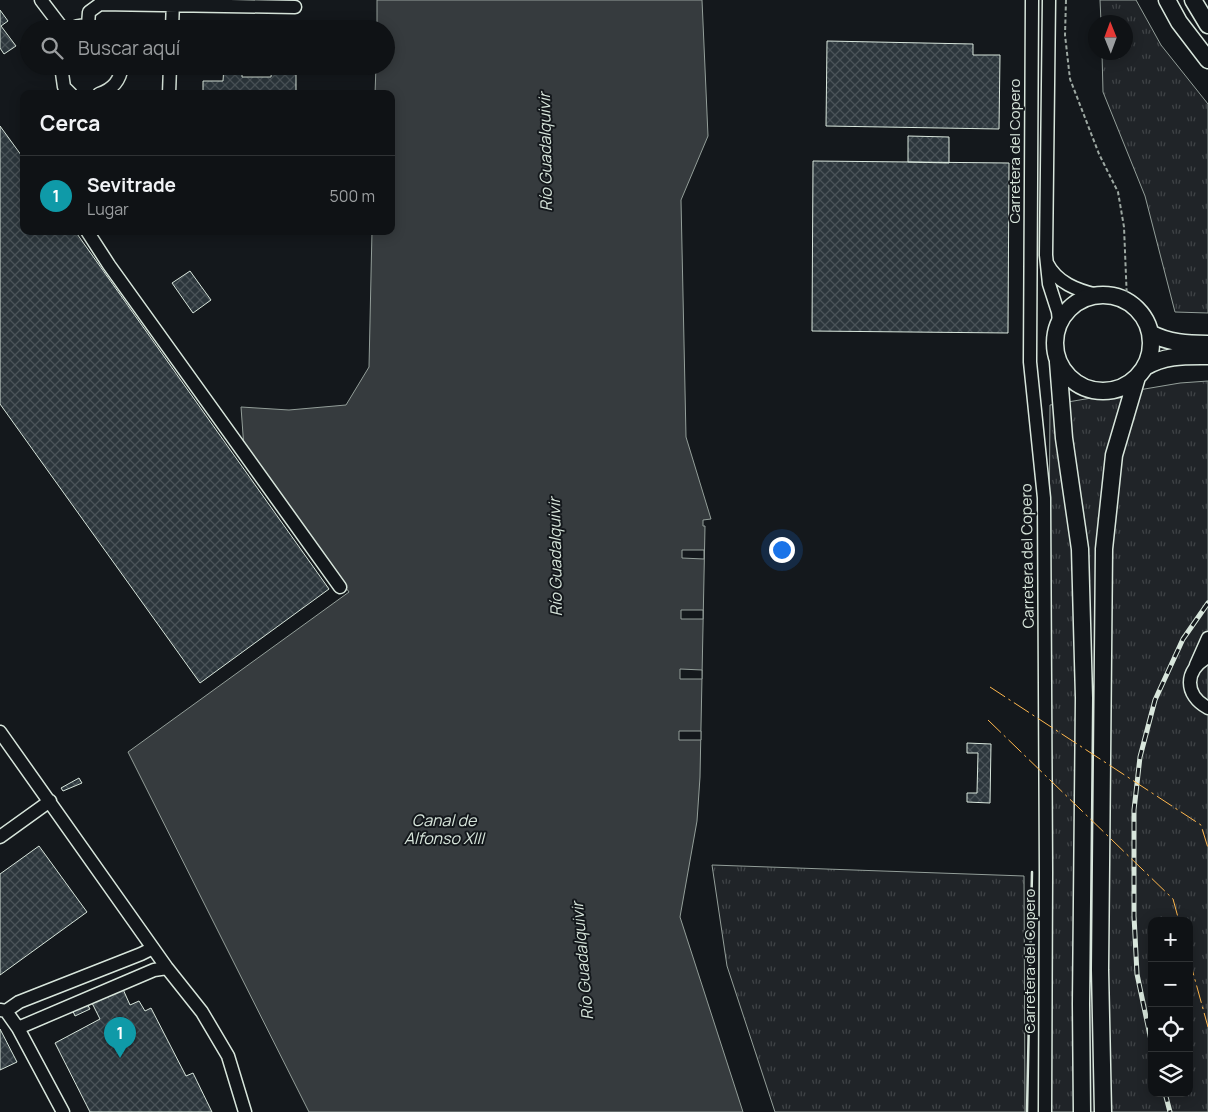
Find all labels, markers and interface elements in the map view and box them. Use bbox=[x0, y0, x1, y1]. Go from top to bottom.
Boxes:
north arrow bbox=[1088, 15, 1133, 60]
search box bbox=[20, 20, 395, 75]
icon: search bbox=[38, 34, 66, 62]
text: Buscar aquí bbox=[78, 35, 180, 61]
street label: Carretera del Copero bbox=[1004, 78, 1025, 223]
water label: Río Guadalquivir bbox=[533, 90, 557, 211]
text: Cerca bbox=[40, 109, 100, 137]
text: Sevitrade bbox=[87, 172, 176, 198]
text: 1 bbox=[52, 185, 60, 207]
text: 500 m bbox=[329, 185, 375, 207]
text: Lugar bbox=[87, 198, 129, 220]
street label: Carretera del Copero bbox=[1015, 483, 1039, 629]
water label: Río Guadalquivir bbox=[543, 495, 567, 616]
your location bbox=[769, 537, 795, 563]
water label: Canal de Alfonso XIII bbox=[404, 809, 486, 849]
street label: Carretera del Copero bbox=[1019, 888, 1040, 1033]
water label: Río Guadalquivir bbox=[566, 899, 598, 1021]
map controls bbox=[1148, 917, 1193, 1097]
button: + bbox=[1148, 917, 1193, 962]
button: − bbox=[1148, 962, 1193, 1007]
button: locate bbox=[1148, 1007, 1193, 1052]
pin: 1 bbox=[104, 1017, 136, 1058]
button: layers bbox=[1148, 1052, 1193, 1097]

